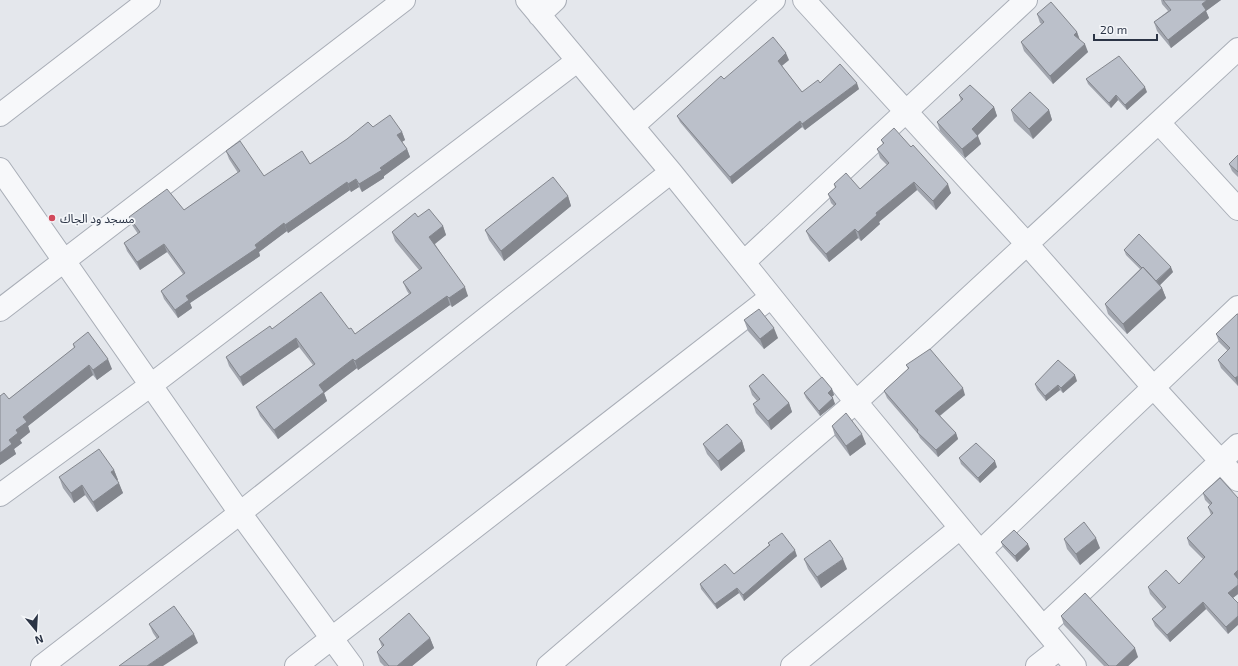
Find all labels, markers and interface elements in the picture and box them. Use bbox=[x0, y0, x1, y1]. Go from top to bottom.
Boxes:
scale bar bbox=[1094, 16, 1157, 42]
text: 20 m bbox=[1100, 22, 1127, 36]
place label: مسجد ود الجاك bbox=[60, 211, 135, 226]
marker: مسجد ود الجاك bbox=[47, 213, 57, 223]
north arrow bbox=[16, 610, 56, 650]
text: N bbox=[33, 633, 45, 647]

